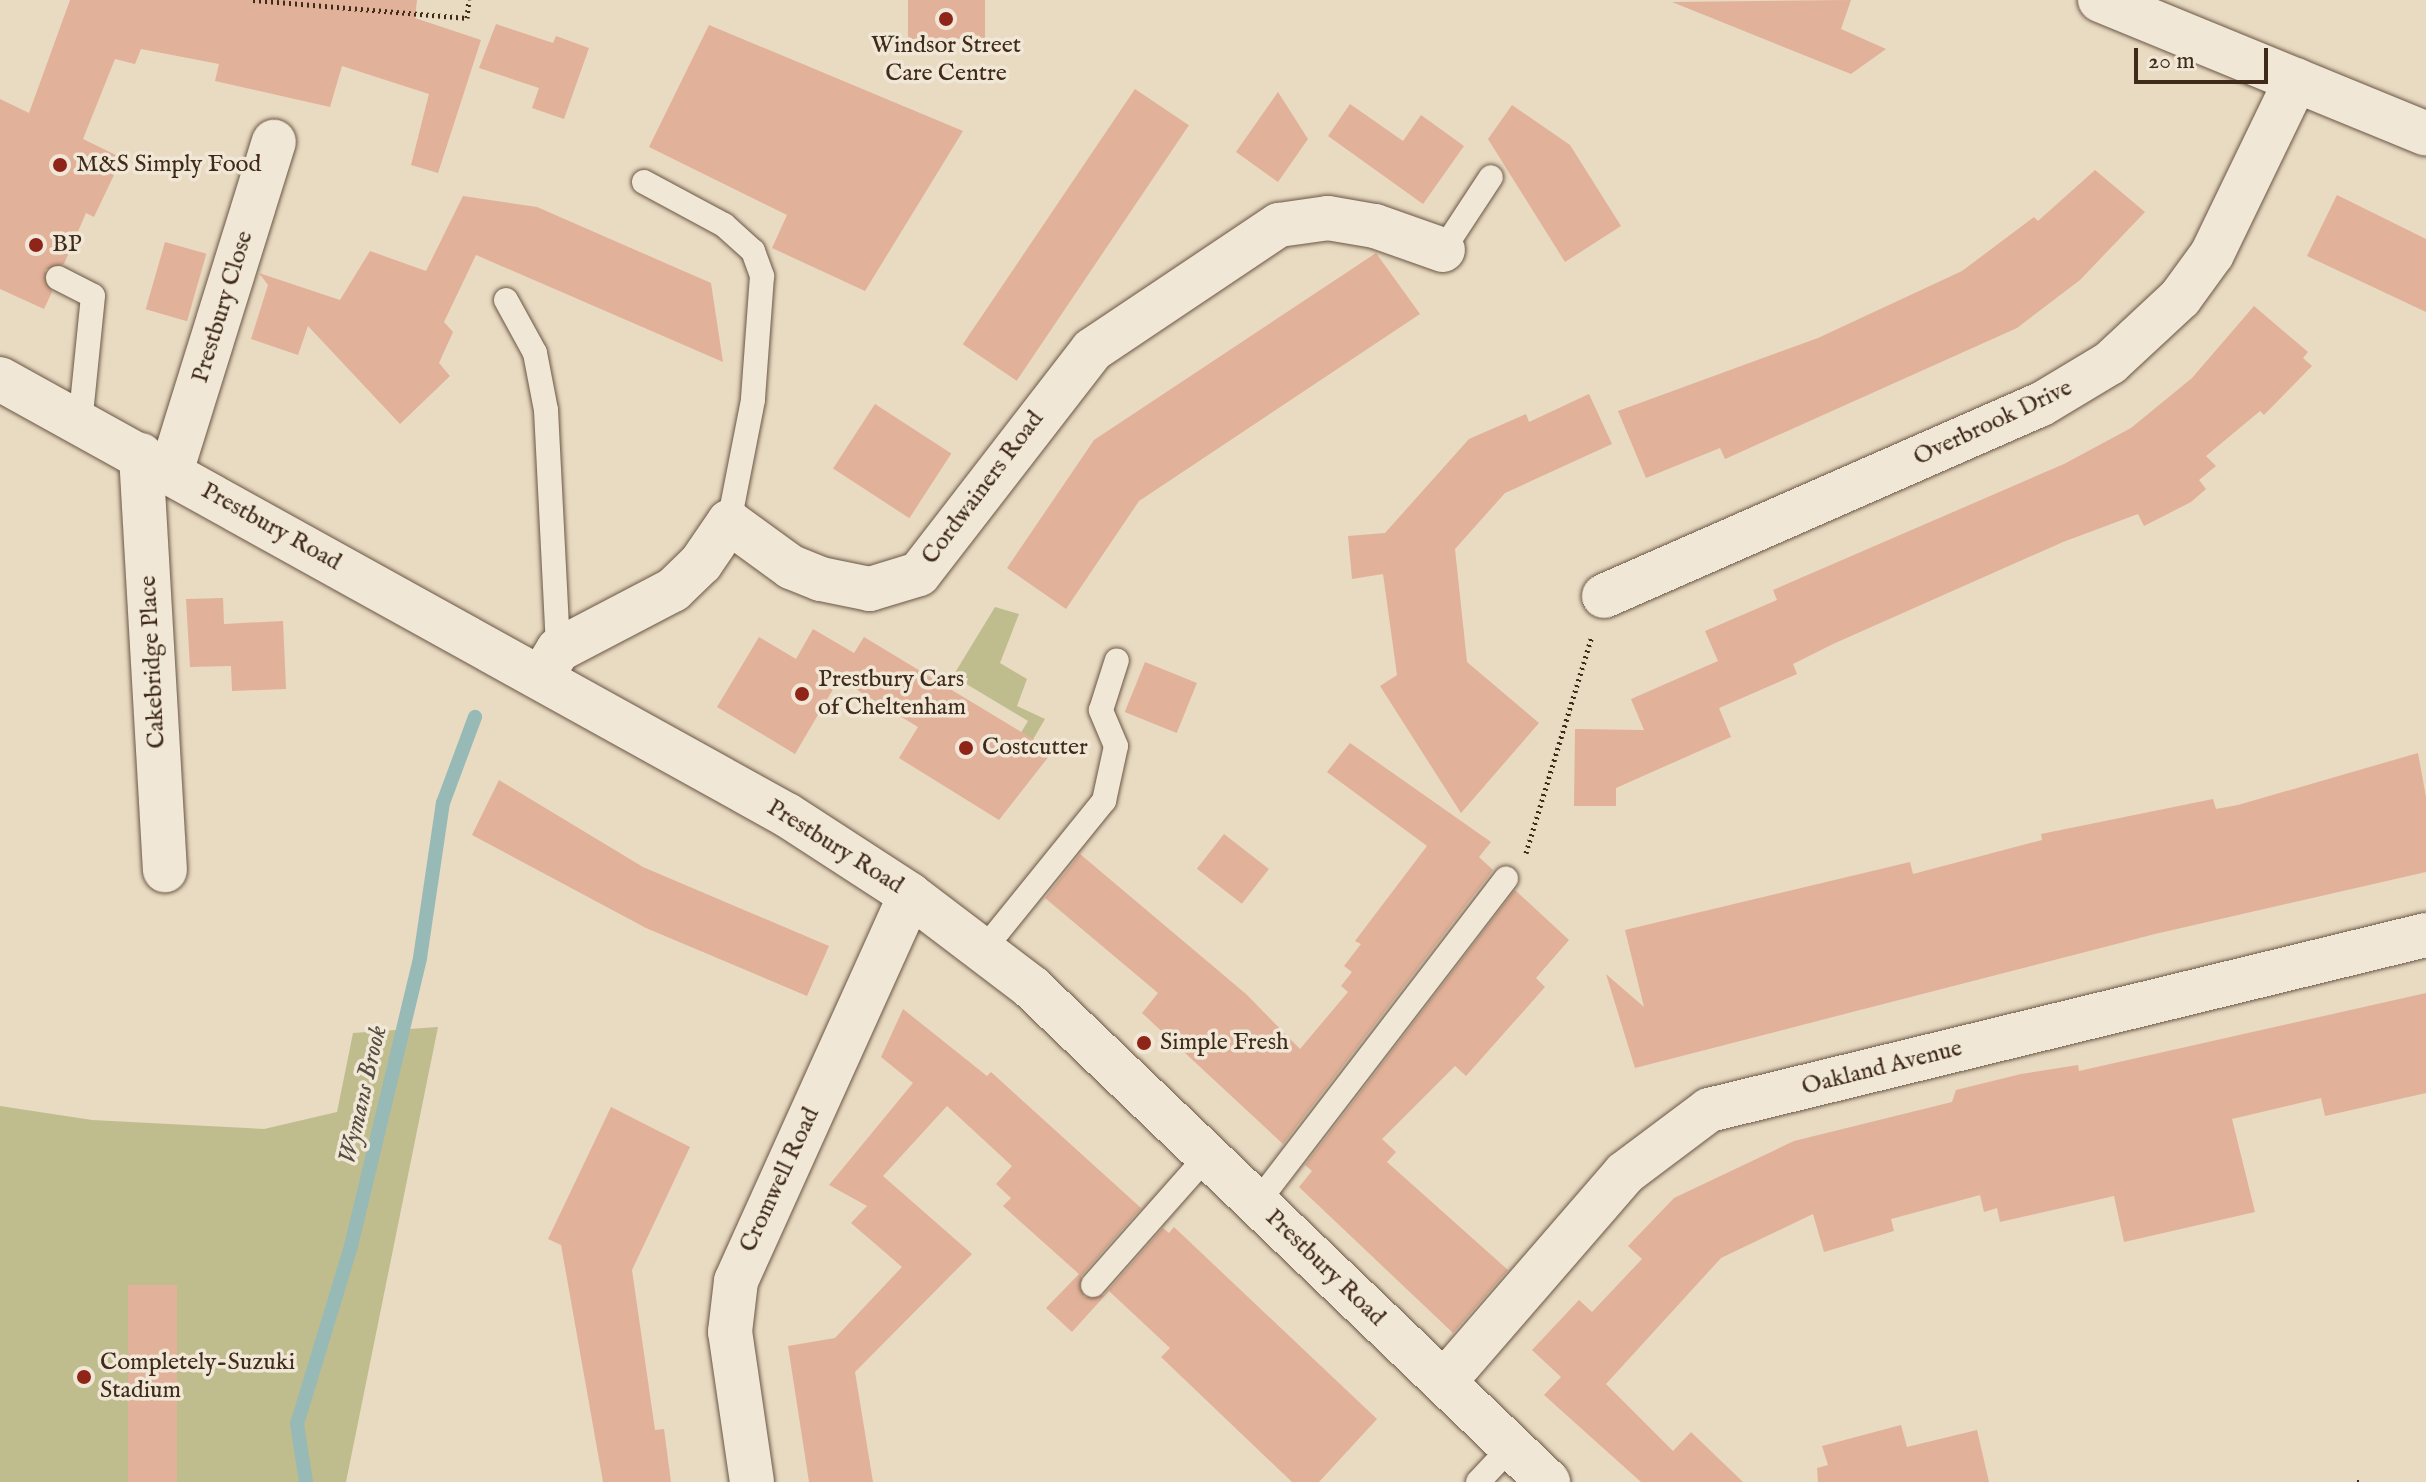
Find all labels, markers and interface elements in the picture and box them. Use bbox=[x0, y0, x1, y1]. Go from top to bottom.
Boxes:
marker: Windsor Street Care Centre bbox=[937, 10, 955, 28]
place label: Windsor Street Care Centre bbox=[871, 32, 1021, 88]
scale bar bbox=[2138, 32, 2272, 82]
text: 20 m bbox=[2148, 46, 2195, 77]
place label: M&S Simply Food bbox=[76, 151, 261, 179]
marker: M&S Simply Food bbox=[51, 156, 69, 174]
street label: Prestbury Close bbox=[186, 228, 260, 386]
place label: BP bbox=[52, 231, 82, 259]
marker: BP bbox=[27, 236, 45, 254]
street label: Overbrook Drive bbox=[1909, 374, 2077, 472]
street label: Cordwainers Road bbox=[916, 406, 1050, 570]
street label: Prestbury Road bbox=[196, 477, 346, 577]
street label: Cakebridge Place bbox=[134, 575, 172, 749]
place label: Prestbury Cars of Cheltenham bbox=[818, 666, 966, 722]
marker: Prestbury Cars of Cheltenham bbox=[793, 685, 811, 703]
place label: Costcutter bbox=[982, 734, 1088, 762]
marker: Costcutter bbox=[957, 739, 975, 757]
street label: Prestbury Road bbox=[761, 794, 909, 900]
water label: Wymans Brook bbox=[332, 1023, 394, 1167]
place label: Simple Fresh bbox=[1160, 1029, 1289, 1057]
marker: Simple Fresh bbox=[1135, 1034, 1153, 1052]
street label: Oakland Avenue bbox=[1799, 1034, 1965, 1102]
street label: Cromwell Road bbox=[734, 1103, 826, 1257]
street label: Prestbury Road bbox=[1259, 1204, 1391, 1332]
place label: Completely-Suzuki Stadium bbox=[100, 1349, 295, 1405]
marker: Completely-Suzuki Stadium bbox=[75, 1368, 93, 1386]

